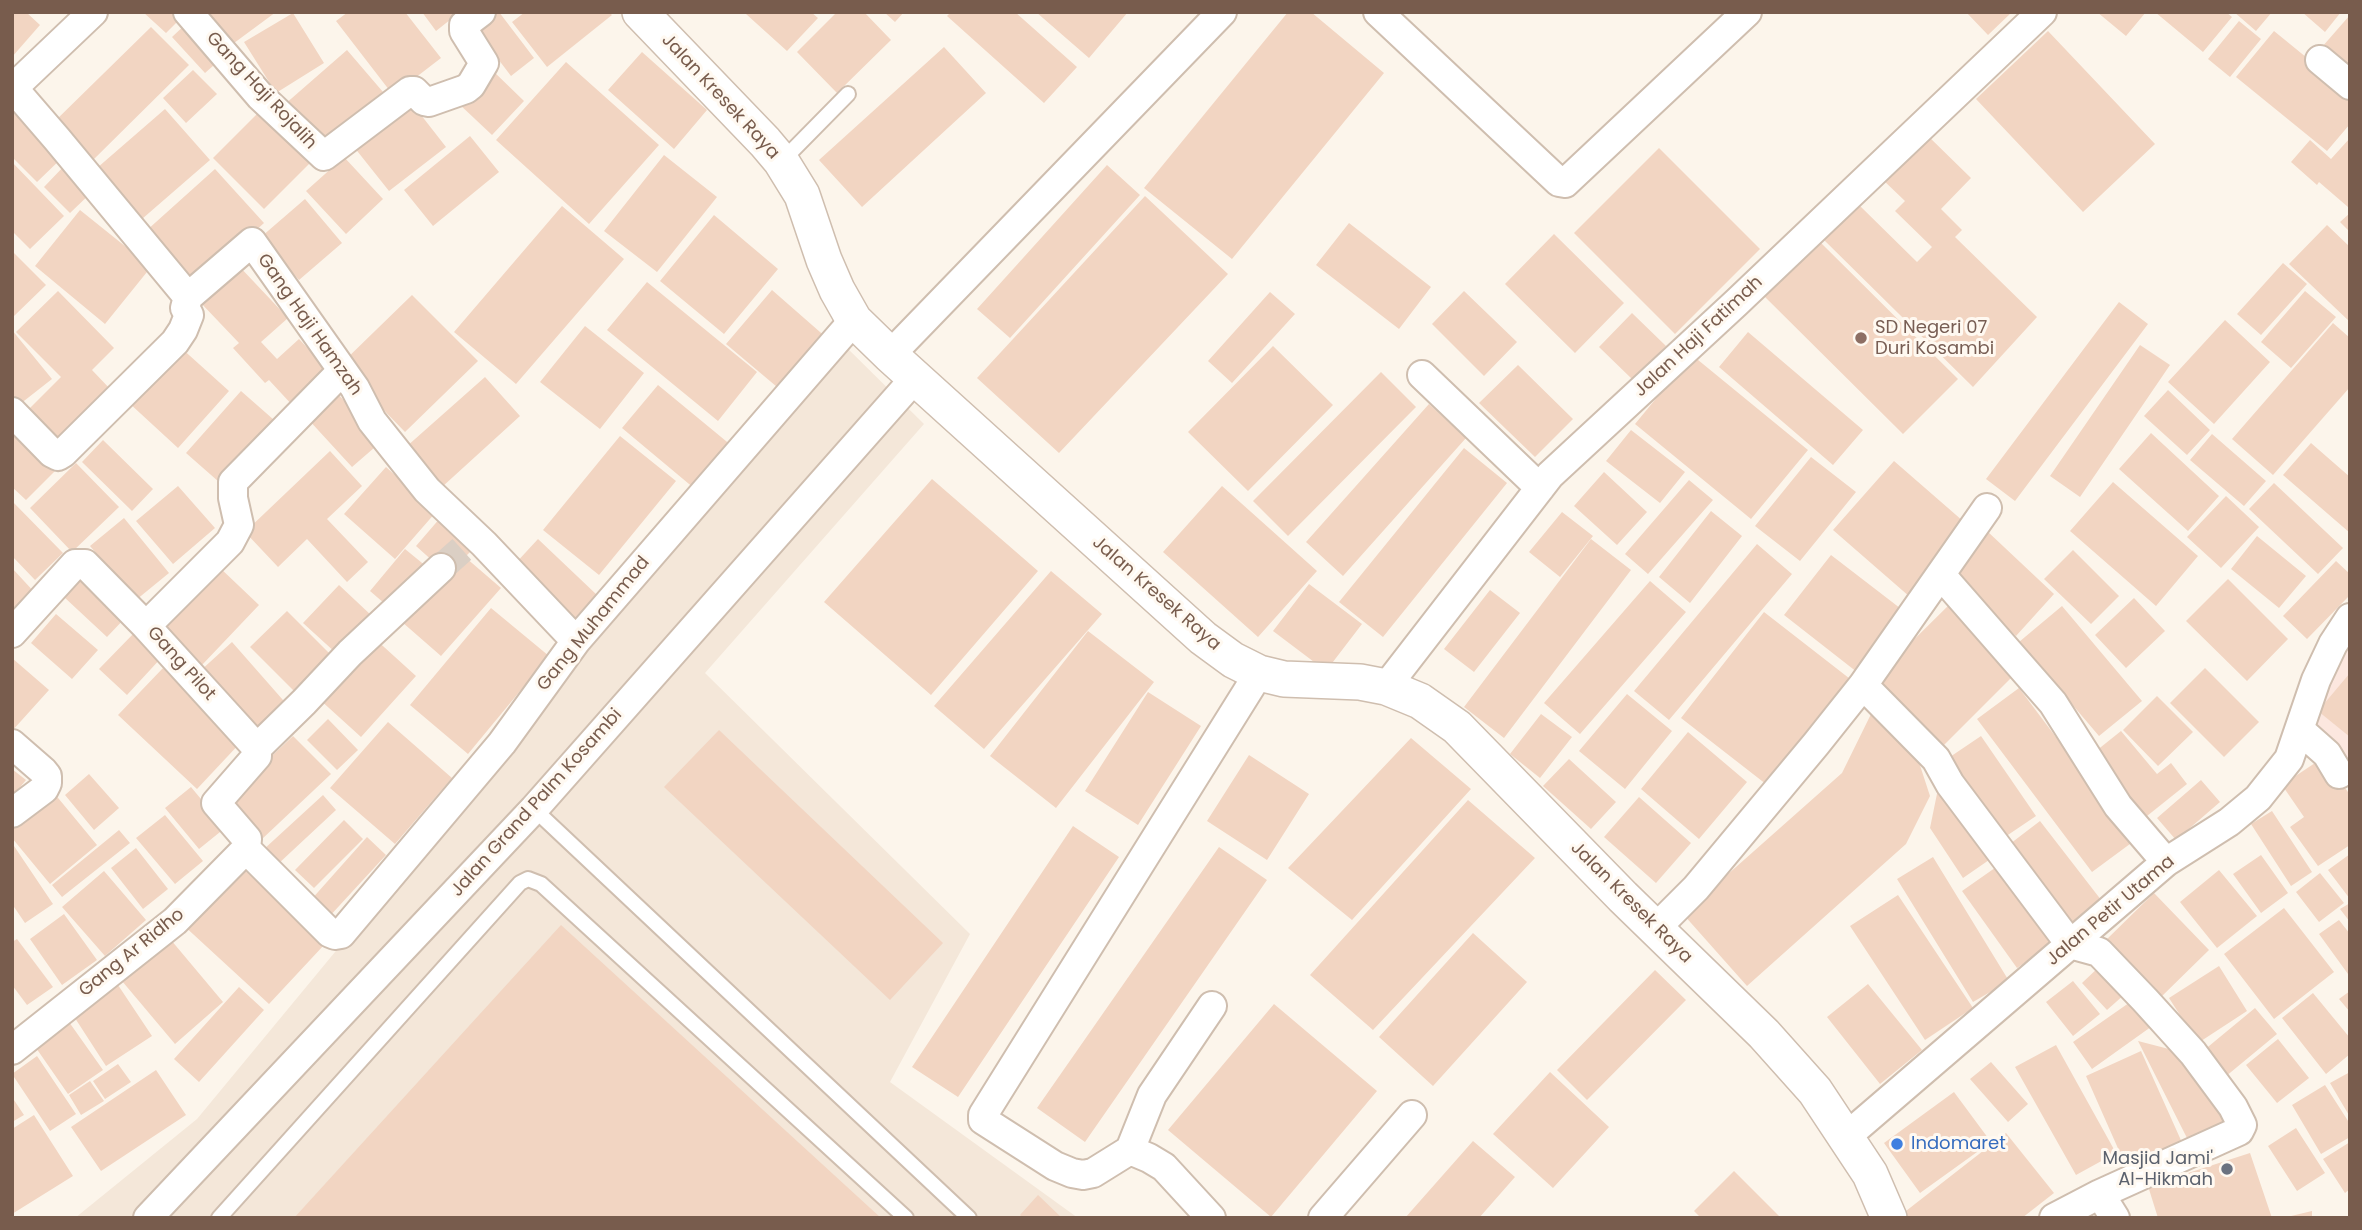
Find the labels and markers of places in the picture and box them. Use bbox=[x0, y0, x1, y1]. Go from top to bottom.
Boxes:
place label: SD Negeri 07 Duri Kosambi bbox=[1875, 317, 1994, 360]
marker: SD Negeri 07 Duri Kosambi bbox=[1853, 330, 1869, 346]
place label: Indomaret bbox=[1911, 1133, 2006, 1155]
marker: Indomaret bbox=[1889, 1136, 1905, 1152]
place label: Masjid Jami' Al-Hikmah bbox=[2103, 1148, 2213, 1190]
marker: Masjid Jami' Al-Hikmah bbox=[2219, 1161, 2235, 1177]

